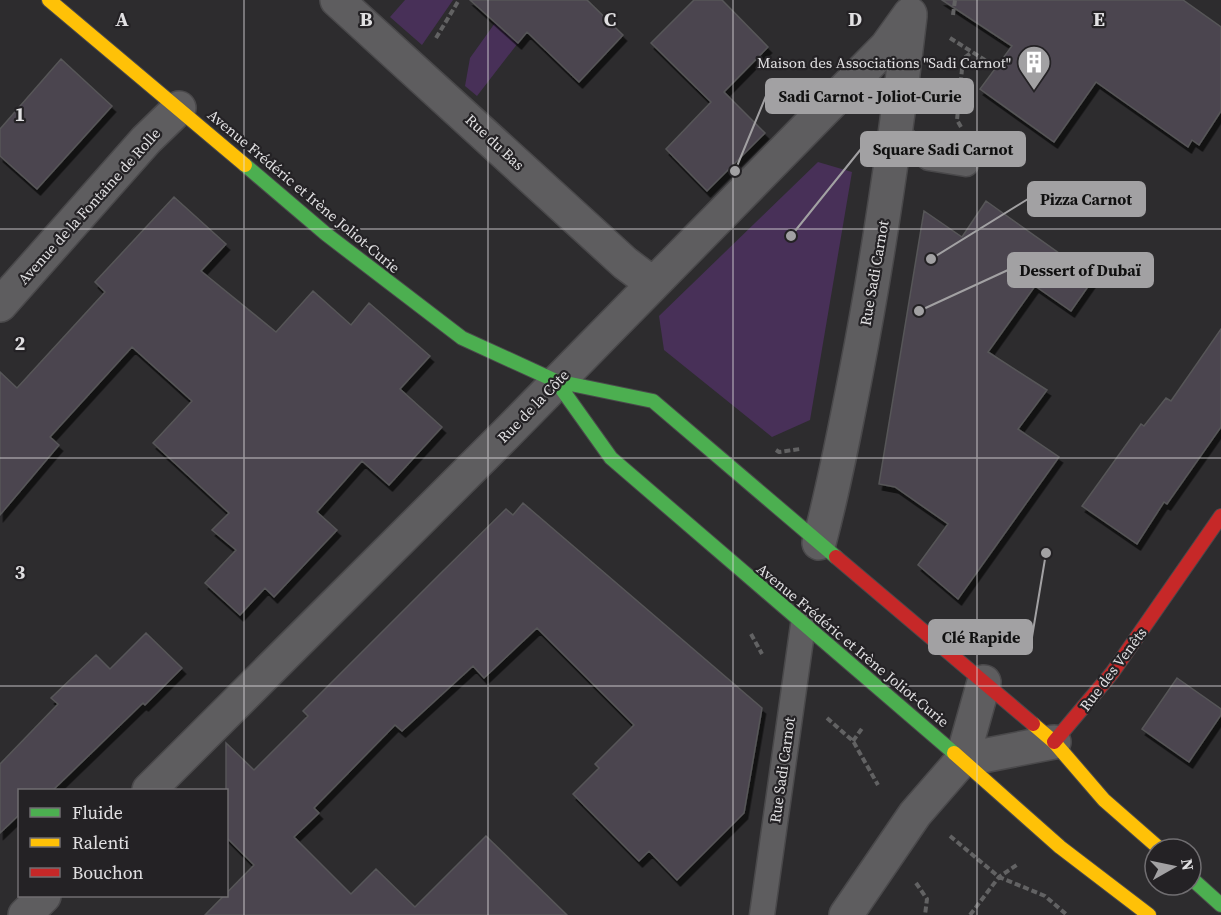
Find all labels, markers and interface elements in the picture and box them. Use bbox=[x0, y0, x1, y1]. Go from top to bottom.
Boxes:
text: A bbox=[115, 5, 129, 33]
text: B bbox=[359, 5, 373, 33]
text: C bbox=[604, 5, 616, 33]
text: D bbox=[848, 5, 862, 33]
text: E bbox=[1093, 5, 1105, 33]
building icon: Maison des Associations "Sadi Carnot" bbox=[1016, 44, 1052, 91]
place label: Maison des Associations "Sadi Carnot" bbox=[757, 52, 1011, 73]
callout: Sadi Carnot - Joliot-Curie bbox=[766, 79, 973, 113]
text: Sadi Carnot - Joliot-Curie bbox=[778, 85, 962, 107]
text: 1 bbox=[15, 100, 25, 128]
street label: Avenue Frédéric et Irène Joliot-Curie bbox=[203, 104, 405, 278]
street label: Rue du Bas bbox=[461, 109, 529, 175]
street label: Avenue de la Fontaine de Rolle bbox=[13, 123, 165, 289]
callout: Square Sadi Carnot bbox=[861, 132, 1025, 166]
text: Square Sadi Carnot bbox=[873, 138, 1014, 160]
callout: Pizza Carnot bbox=[1028, 182, 1145, 216]
text: Pizza Carnot bbox=[1040, 188, 1132, 210]
street label: Rue Sadi Carnot bbox=[854, 219, 894, 327]
callout: Dessert of Dubaï bbox=[1008, 253, 1153, 287]
text: Dessert of Dubaï bbox=[1019, 259, 1142, 281]
text: 2 bbox=[15, 329, 26, 357]
street label: Rue de la Côte bbox=[493, 364, 574, 447]
text: 3 bbox=[15, 558, 26, 586]
street label: Avenue Frédéric et Irène Joliot-Curie bbox=[752, 558, 954, 732]
callout: Clé Rapide bbox=[929, 620, 1032, 654]
street label: Rue des Venêts bbox=[1075, 623, 1151, 715]
text: Clé Rapide bbox=[942, 626, 1020, 648]
street label: Rue Sadi Carnot bbox=[764, 716, 800, 824]
legend bbox=[18, 789, 228, 897]
text: Fluide bbox=[72, 800, 123, 825]
text: Ralenti bbox=[72, 830, 129, 855]
north arrow bbox=[1143, 837, 1203, 897]
text: N bbox=[1176, 857, 1200, 872]
text: Bouchon bbox=[72, 860, 144, 885]

